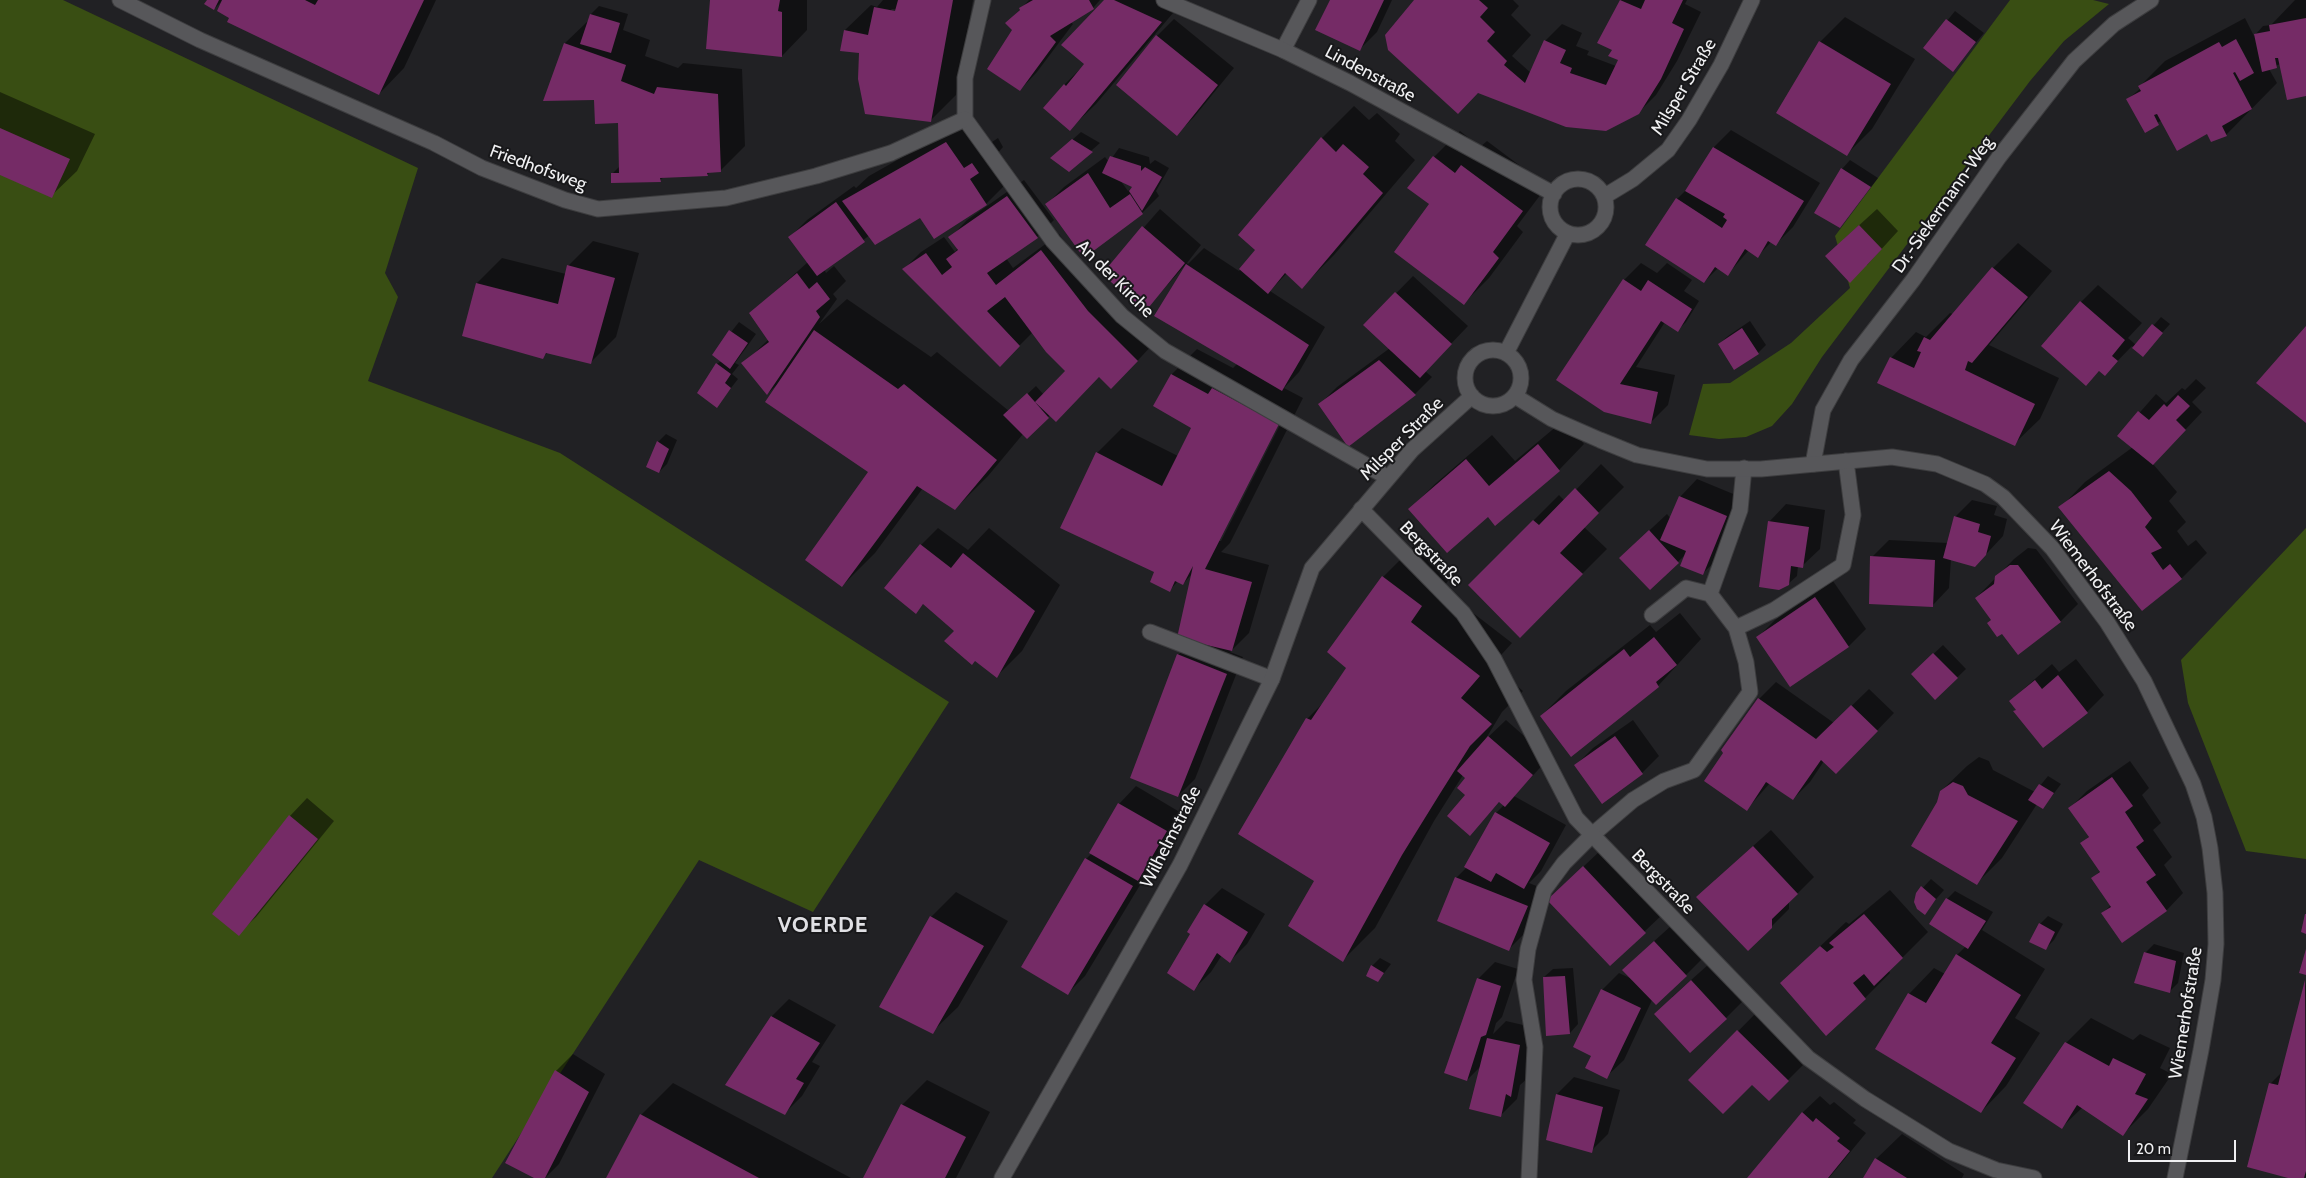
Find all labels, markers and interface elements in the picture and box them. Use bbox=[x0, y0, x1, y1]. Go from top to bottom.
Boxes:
street label: Milsper Straße bbox=[1647, 35, 1721, 139]
street label: Lindenstraße bbox=[1321, 41, 1419, 107]
street label: Dr.-Siekermann-Weg bbox=[1888, 133, 1998, 277]
street label: Friedhofsweg bbox=[487, 141, 589, 195]
street label: An der Kirche bbox=[1072, 236, 1158, 322]
street label: Milsper Straße bbox=[1356, 393, 1448, 485]
street label: Wiemerhofstraße bbox=[2044, 516, 2142, 636]
street label: Bergstraße bbox=[1395, 517, 1467, 591]
street label: Wilhelmstraße bbox=[1136, 783, 1206, 891]
street label: Bergstraße bbox=[1627, 845, 1699, 919]
district label: VOERDE bbox=[777, 913, 869, 939]
street label: Wiemerhofstraße bbox=[2165, 945, 2207, 1081]
scale bar bbox=[2131, 1130, 2238, 1162]
text: 20 m bbox=[2136, 1140, 2171, 1158]

